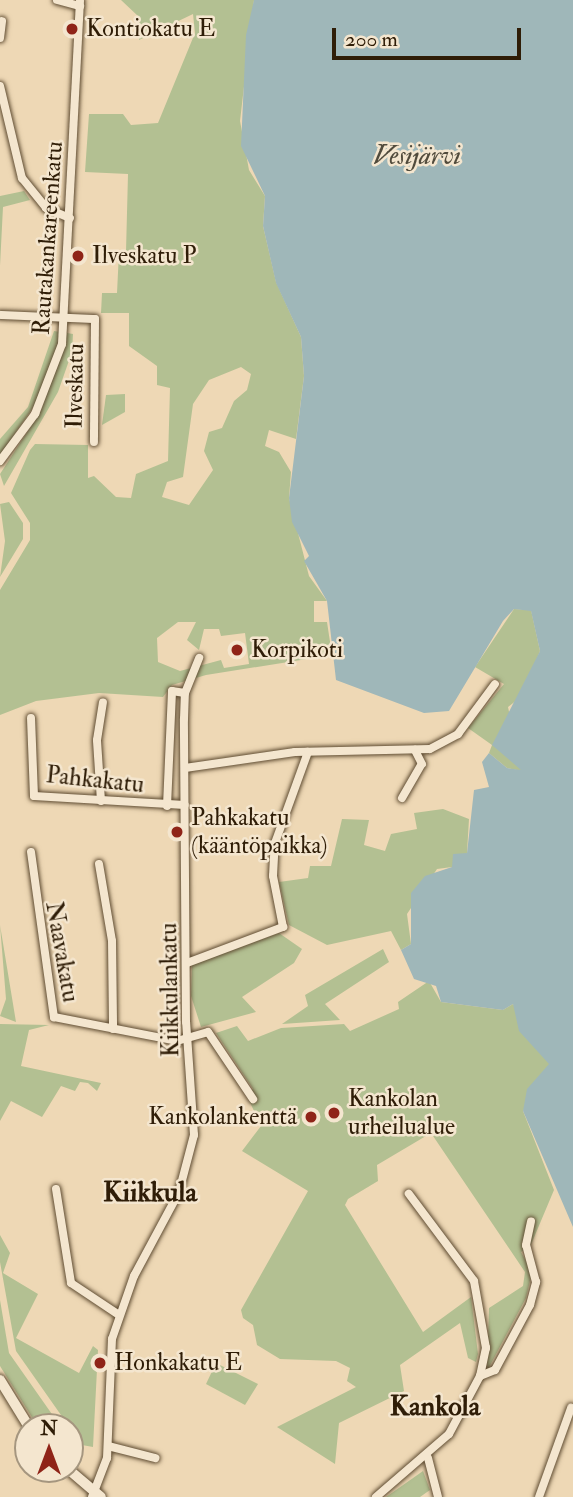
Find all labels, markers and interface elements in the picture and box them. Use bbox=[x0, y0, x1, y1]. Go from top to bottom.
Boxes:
scale bar bbox=[335, 14, 524, 58]
place label: Kontiokatu E bbox=[86, 15, 215, 43]
marker: Kontiokatu E bbox=[64, 21, 80, 37]
text: 200 m bbox=[345, 26, 398, 53]
street label: Rautakankareenkatu bbox=[27, 140, 69, 336]
water label: Vesijärvi bbox=[373, 141, 461, 173]
place label: Ilveskatu P bbox=[92, 242, 197, 270]
marker: Ilveskatu P bbox=[70, 248, 86, 264]
street label: Ilveskatu bbox=[60, 343, 90, 429]
place label: Korpikoti bbox=[251, 636, 343, 664]
marker: Korpikoti bbox=[229, 642, 245, 658]
street label: Pahkakatu bbox=[45, 761, 145, 799]
place label: Pahkakatu (kääntöpaikka) bbox=[191, 804, 328, 860]
marker: Pahkakatu (kääntöpaikka) bbox=[169, 824, 185, 840]
street label: Naavakatu bbox=[39, 899, 85, 1005]
street label: Kiikkulankatu bbox=[154, 923, 186, 1057]
place label: Kankolan urheilualue bbox=[348, 1085, 455, 1141]
place label: Kankolankenttä bbox=[148, 1103, 297, 1131]
marker: Kankolan urheilualue bbox=[326, 1105, 342, 1121]
marker: Kankolankenttä bbox=[303, 1109, 319, 1125]
district label: Kiikkula bbox=[103, 1176, 197, 1210]
place label: Honkakatu E bbox=[114, 1349, 242, 1377]
marker: Honkakatu E bbox=[92, 1355, 108, 1371]
district label: Kankola bbox=[390, 1390, 480, 1424]
north arrow bbox=[14, 1413, 84, 1483]
text: N bbox=[40, 1417, 58, 1441]

